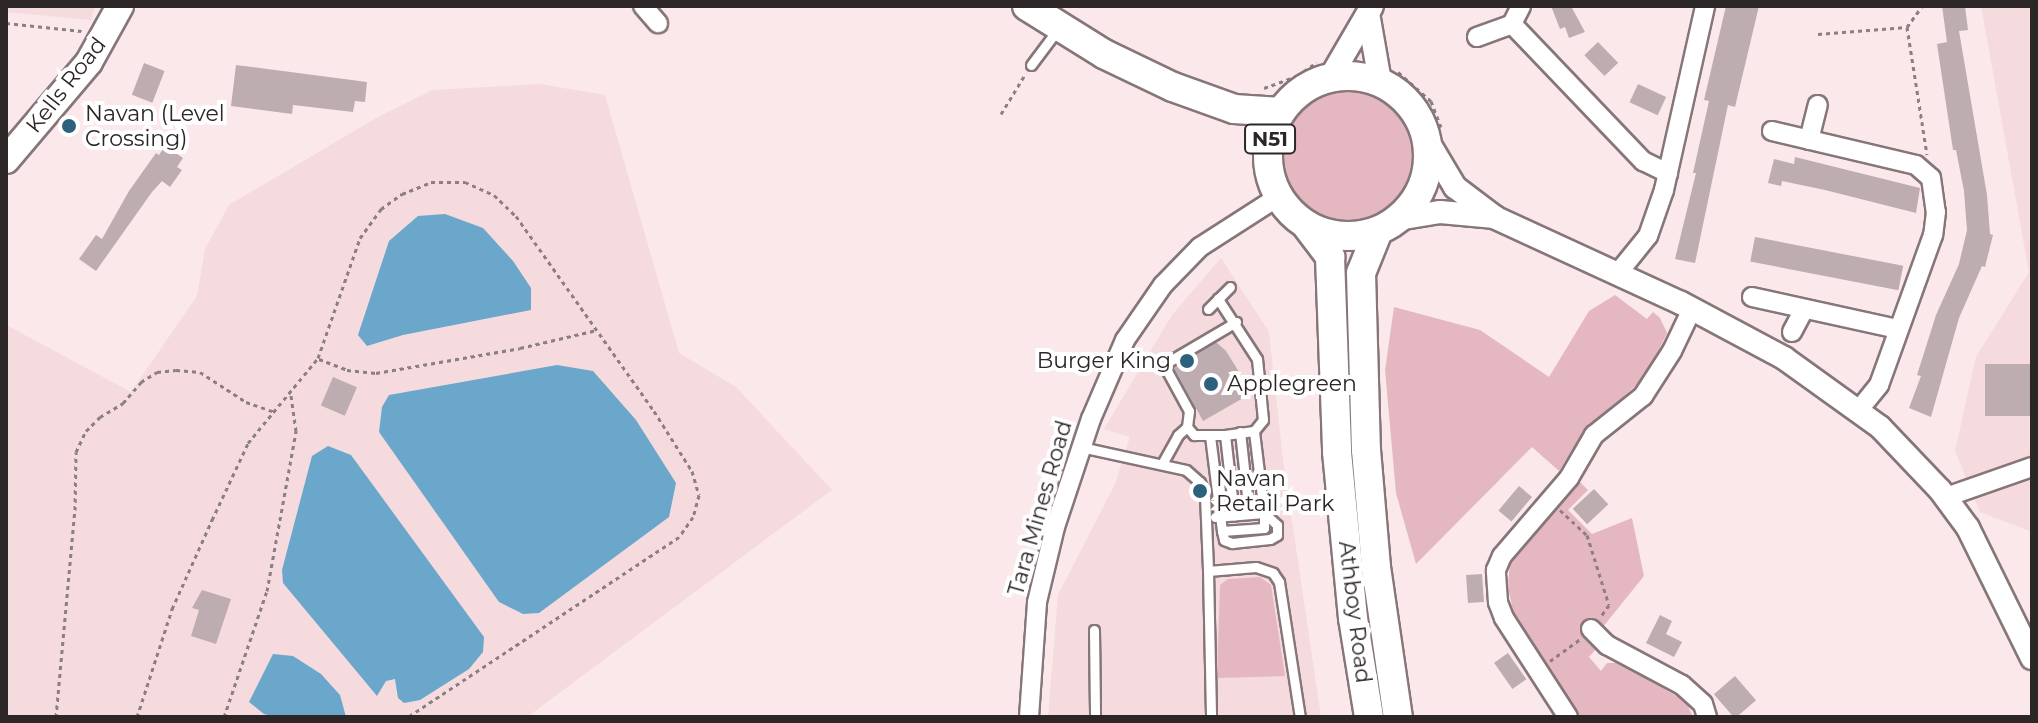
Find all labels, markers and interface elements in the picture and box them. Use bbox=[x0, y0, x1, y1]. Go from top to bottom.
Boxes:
street label: Kells Road bbox=[20, 32, 112, 138]
place label: Navan (Level Crossing) bbox=[85, 100, 225, 152]
marker: Navan (Level Crossing) bbox=[60, 117, 78, 135]
road number: N51 bbox=[1244, 123, 1296, 155]
place label: Burger King bbox=[1037, 348, 1171, 374]
marker: Burger King bbox=[1178, 352, 1196, 370]
place label: Applegreen bbox=[1227, 371, 1357, 397]
marker: Applegreen bbox=[1202, 375, 1220, 393]
street label: Tara Mines Road bbox=[1002, 417, 1078, 599]
place label: Navan Retail Park bbox=[1216, 465, 1335, 516]
marker: Navan Retail Park bbox=[1191, 482, 1209, 500]
street label: Athboy Road bbox=[1333, 539, 1377, 685]

